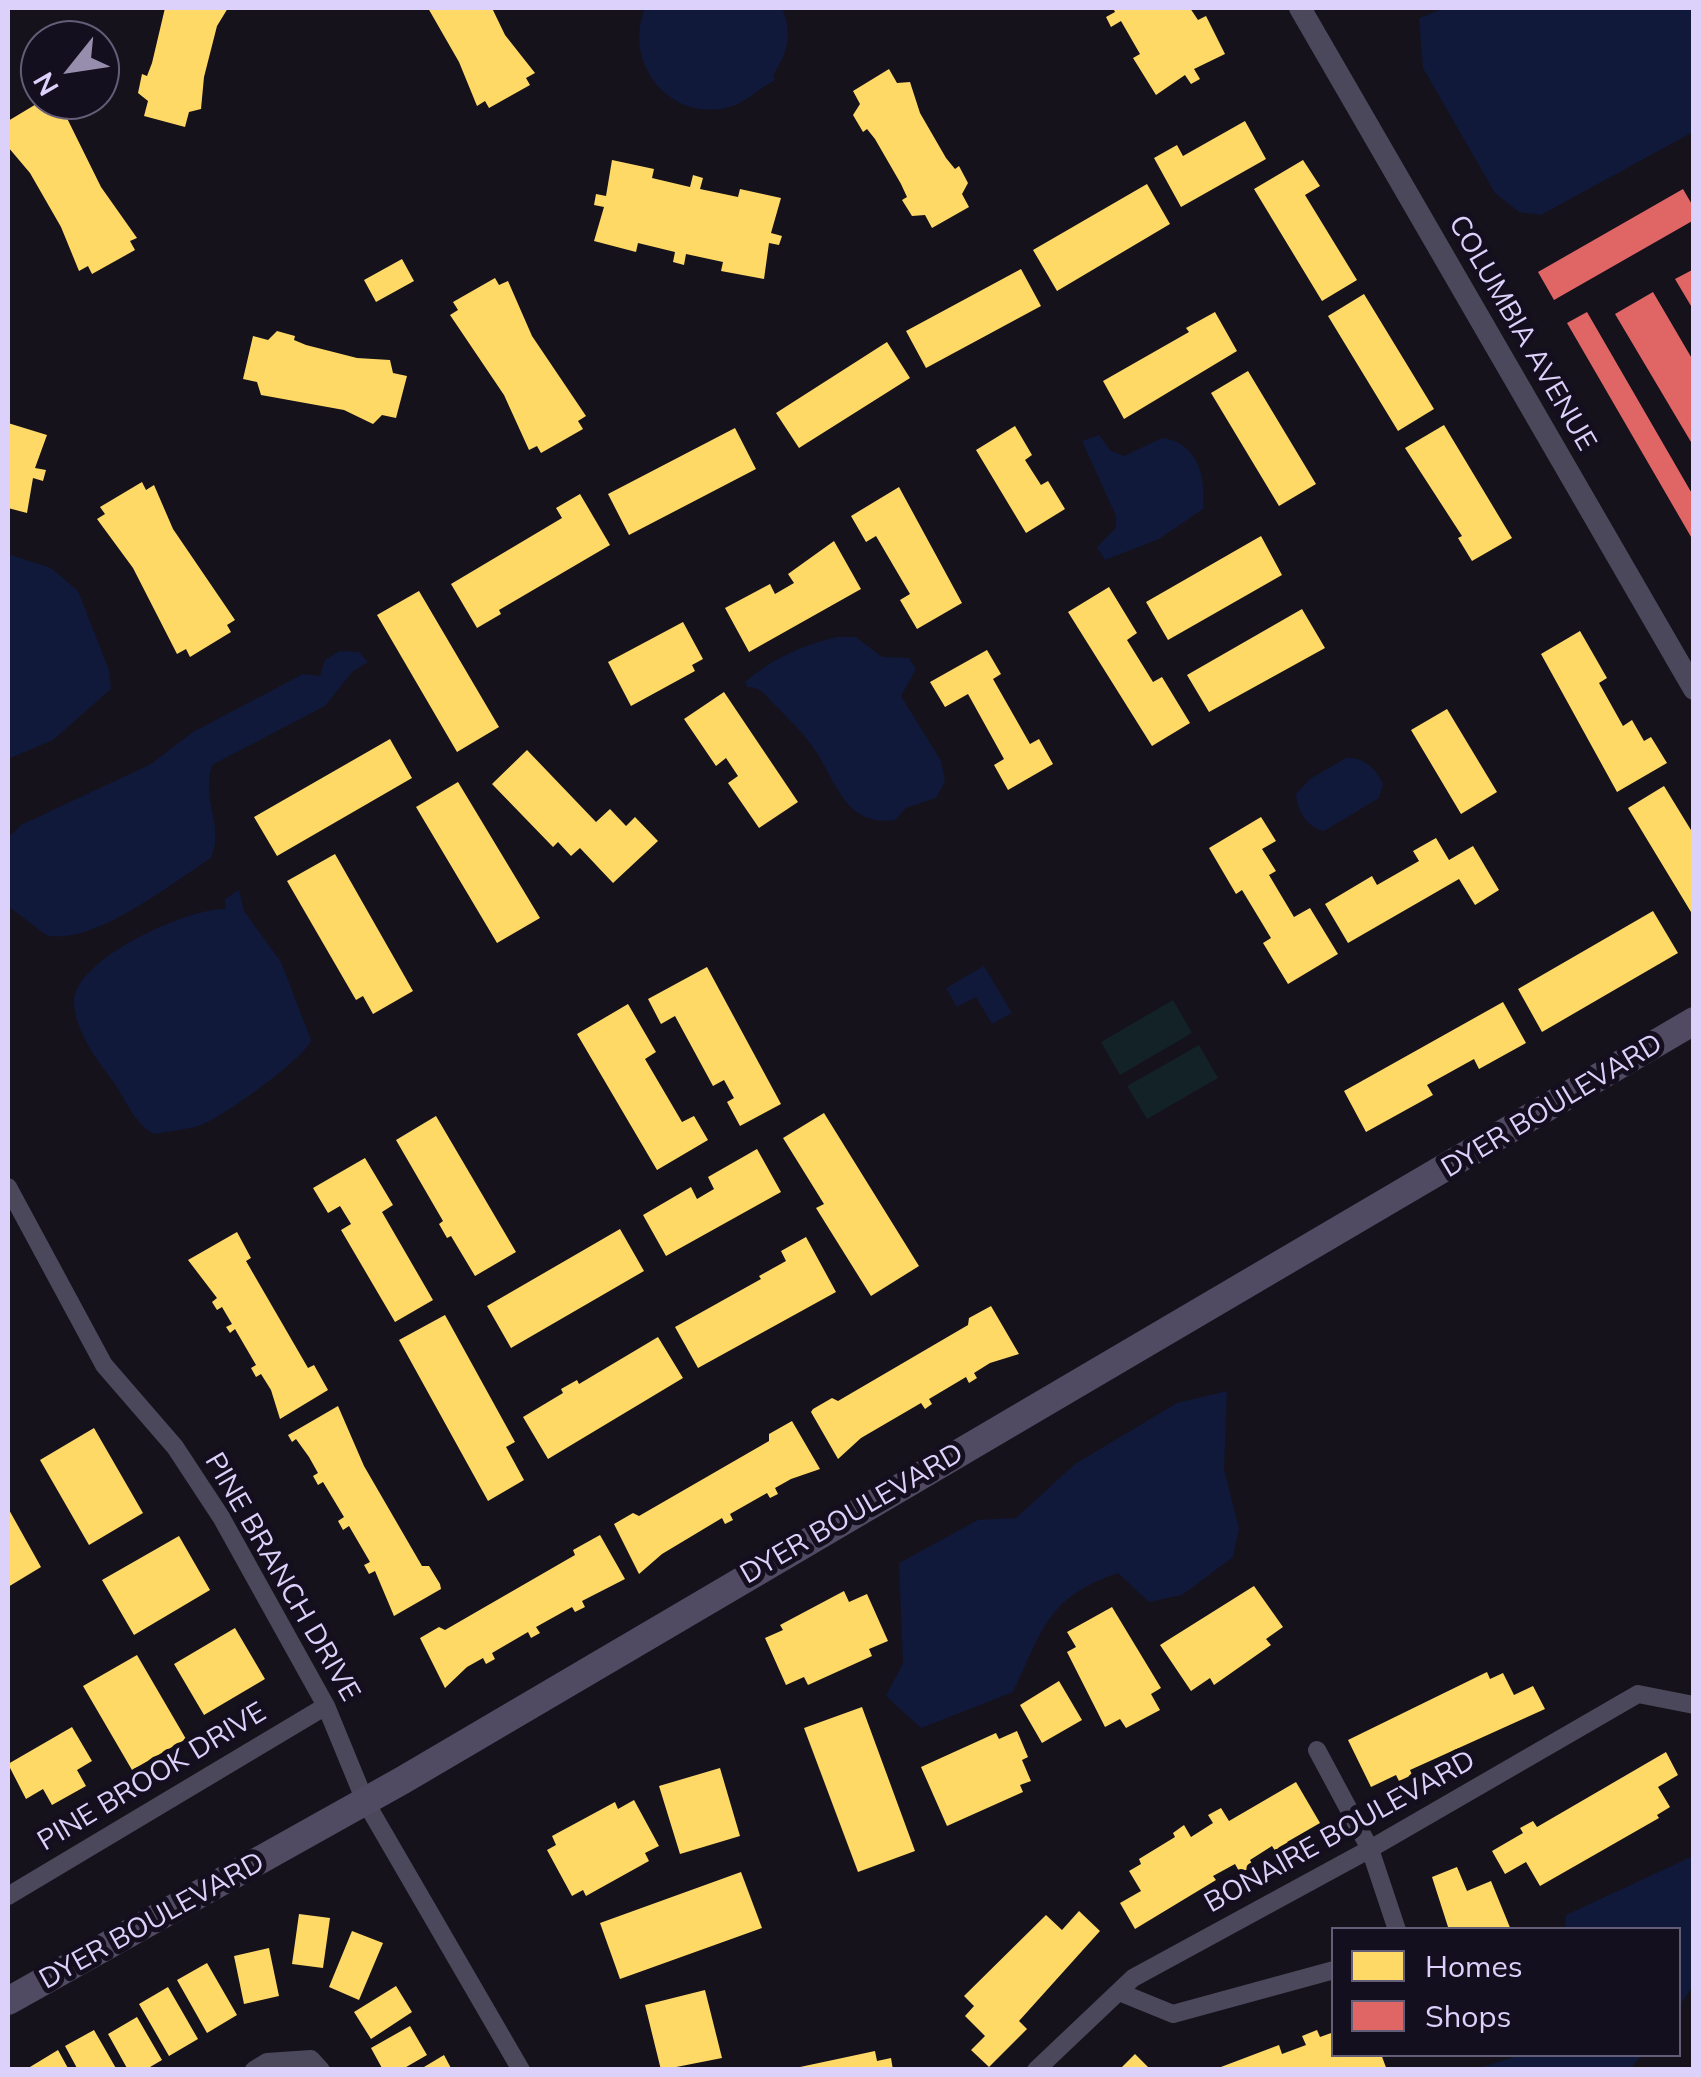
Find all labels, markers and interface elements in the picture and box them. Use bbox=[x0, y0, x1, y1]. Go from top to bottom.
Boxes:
north arrow bbox=[20, 20, 120, 120]
text: N bbox=[25, 66, 66, 102]
street label: COLUMBIA AVENUE bbox=[1441, 209, 1603, 457]
street label: DYER BOULEVARD bbox=[1435, 1027, 1669, 1185]
street label: DYER BOULEVARD bbox=[735, 1437, 969, 1591]
street label: PINE BRANCH DRIVE bbox=[197, 1447, 367, 1707]
street label: PINE BROOK DRIVE bbox=[32, 1696, 272, 1858]
street label: BONAIRE BOULEVARD bbox=[1199, 1744, 1481, 1920]
street label: DYER BOULEVARD bbox=[34, 1845, 270, 1997]
legend bbox=[1331, 1927, 1681, 2057]
text: Homes bbox=[1425, 1947, 1523, 1985]
text: Shops bbox=[1425, 1997, 1511, 2035]

